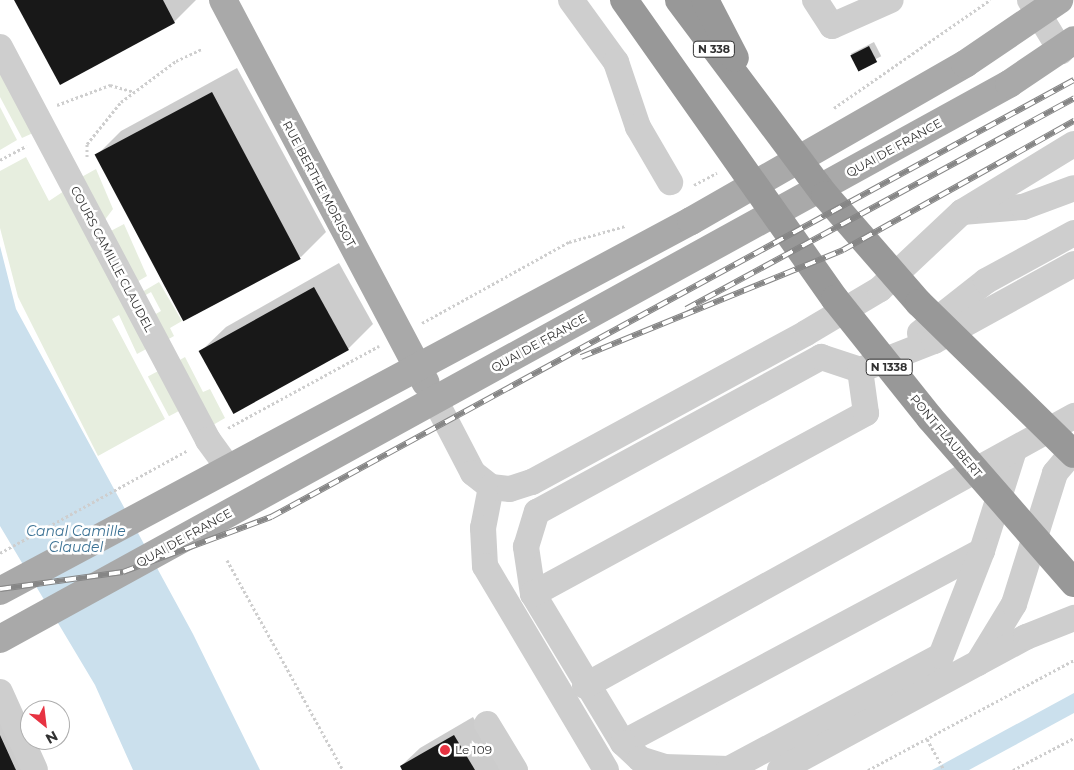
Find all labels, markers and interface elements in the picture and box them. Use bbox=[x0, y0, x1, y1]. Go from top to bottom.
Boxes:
road number: N 338 bbox=[693, 41, 735, 58]
street label: QUAI DE FRANCE bbox=[844, 116, 944, 180]
street label: RUE BERTHE MORISOT bbox=[280, 118, 358, 250]
street label: COURS CAMILLE CLAUDEL bbox=[67, 184, 157, 334]
street label: QUAI DE FRANCE bbox=[489, 311, 589, 375]
road number: N 1338 bbox=[865, 358, 913, 376]
street label: PONT FLAUBERT bbox=[907, 392, 985, 480]
street label: QUAI DE FRANCE bbox=[134, 506, 234, 570]
water label: Canal Camille Claudel bbox=[26, 523, 126, 556]
north arrow bbox=[20, 700, 70, 750]
text: N bbox=[42, 727, 61, 748]
place label: Le 109 bbox=[455, 743, 492, 757]
marker: Le 109 bbox=[439, 744, 451, 756]

